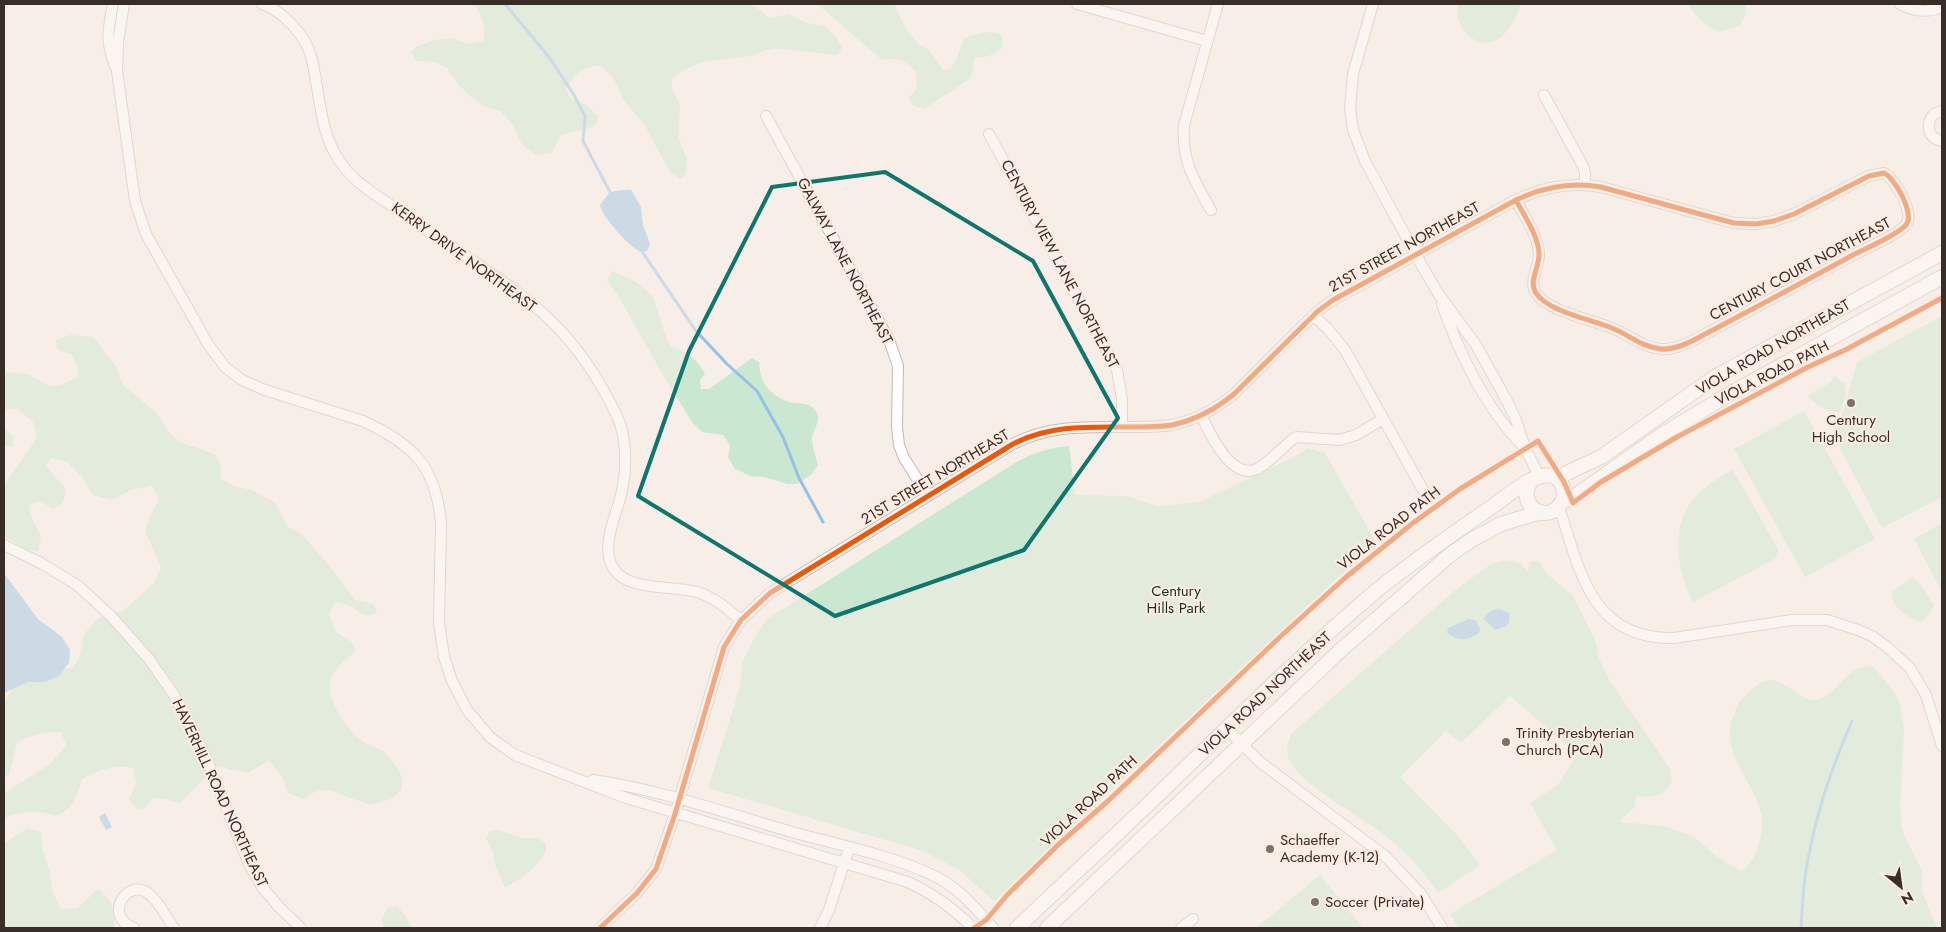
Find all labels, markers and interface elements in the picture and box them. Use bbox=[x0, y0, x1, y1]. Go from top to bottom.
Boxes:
street label: CENTURY VIEW LANE NORTHEAST bbox=[995, 156, 1125, 372]
street label: GALWAY LANE NORTHEAST bbox=[792, 174, 898, 348]
street label: 21ST STREET NORTHEAST bbox=[1325, 196, 1483, 298]
street label: KERRY DRIVE NORTHEAST bbox=[387, 197, 541, 317]
street label: CENTURY COURT NORTHEAST bbox=[1706, 212, 1894, 326]
street label: VIOLA ROAD NORTHEAST bbox=[1692, 294, 1854, 400]
street label: VIOLA ROAD PATH bbox=[1711, 335, 1833, 411]
marker: Century High School bbox=[1845, 397, 1857, 409]
place label: Century High School bbox=[1812, 409, 1890, 448]
street label: 21ST STREET NORTHEAST bbox=[857, 424, 1013, 530]
street label: VIOLA ROAD PATH bbox=[1333, 481, 1445, 575]
park label: Century Hills Park bbox=[1147, 580, 1206, 619]
street label: VIOLA ROAD NORTHEAST bbox=[1194, 626, 1336, 762]
street label: HAVERHILL ROAD NORTHEAST bbox=[167, 695, 273, 891]
place label: Trinity Presbyterian Church (PCA) bbox=[1516, 722, 1634, 761]
marker: Trinity Presbyterian Church (PCA) bbox=[1500, 736, 1512, 748]
street label: VIOLA ROAD PATH bbox=[1036, 750, 1142, 852]
place label: Schaeffer Academy (K-12) bbox=[1280, 829, 1380, 868]
marker: Schaeffer Academy (K-12) bbox=[1264, 843, 1276, 855]
north arrow bbox=[1876, 862, 1926, 912]
text: N bbox=[1898, 887, 1917, 910]
place label: Soccer (Private) bbox=[1325, 891, 1425, 913]
marker: Soccer (Private) bbox=[1309, 896, 1321, 908]

